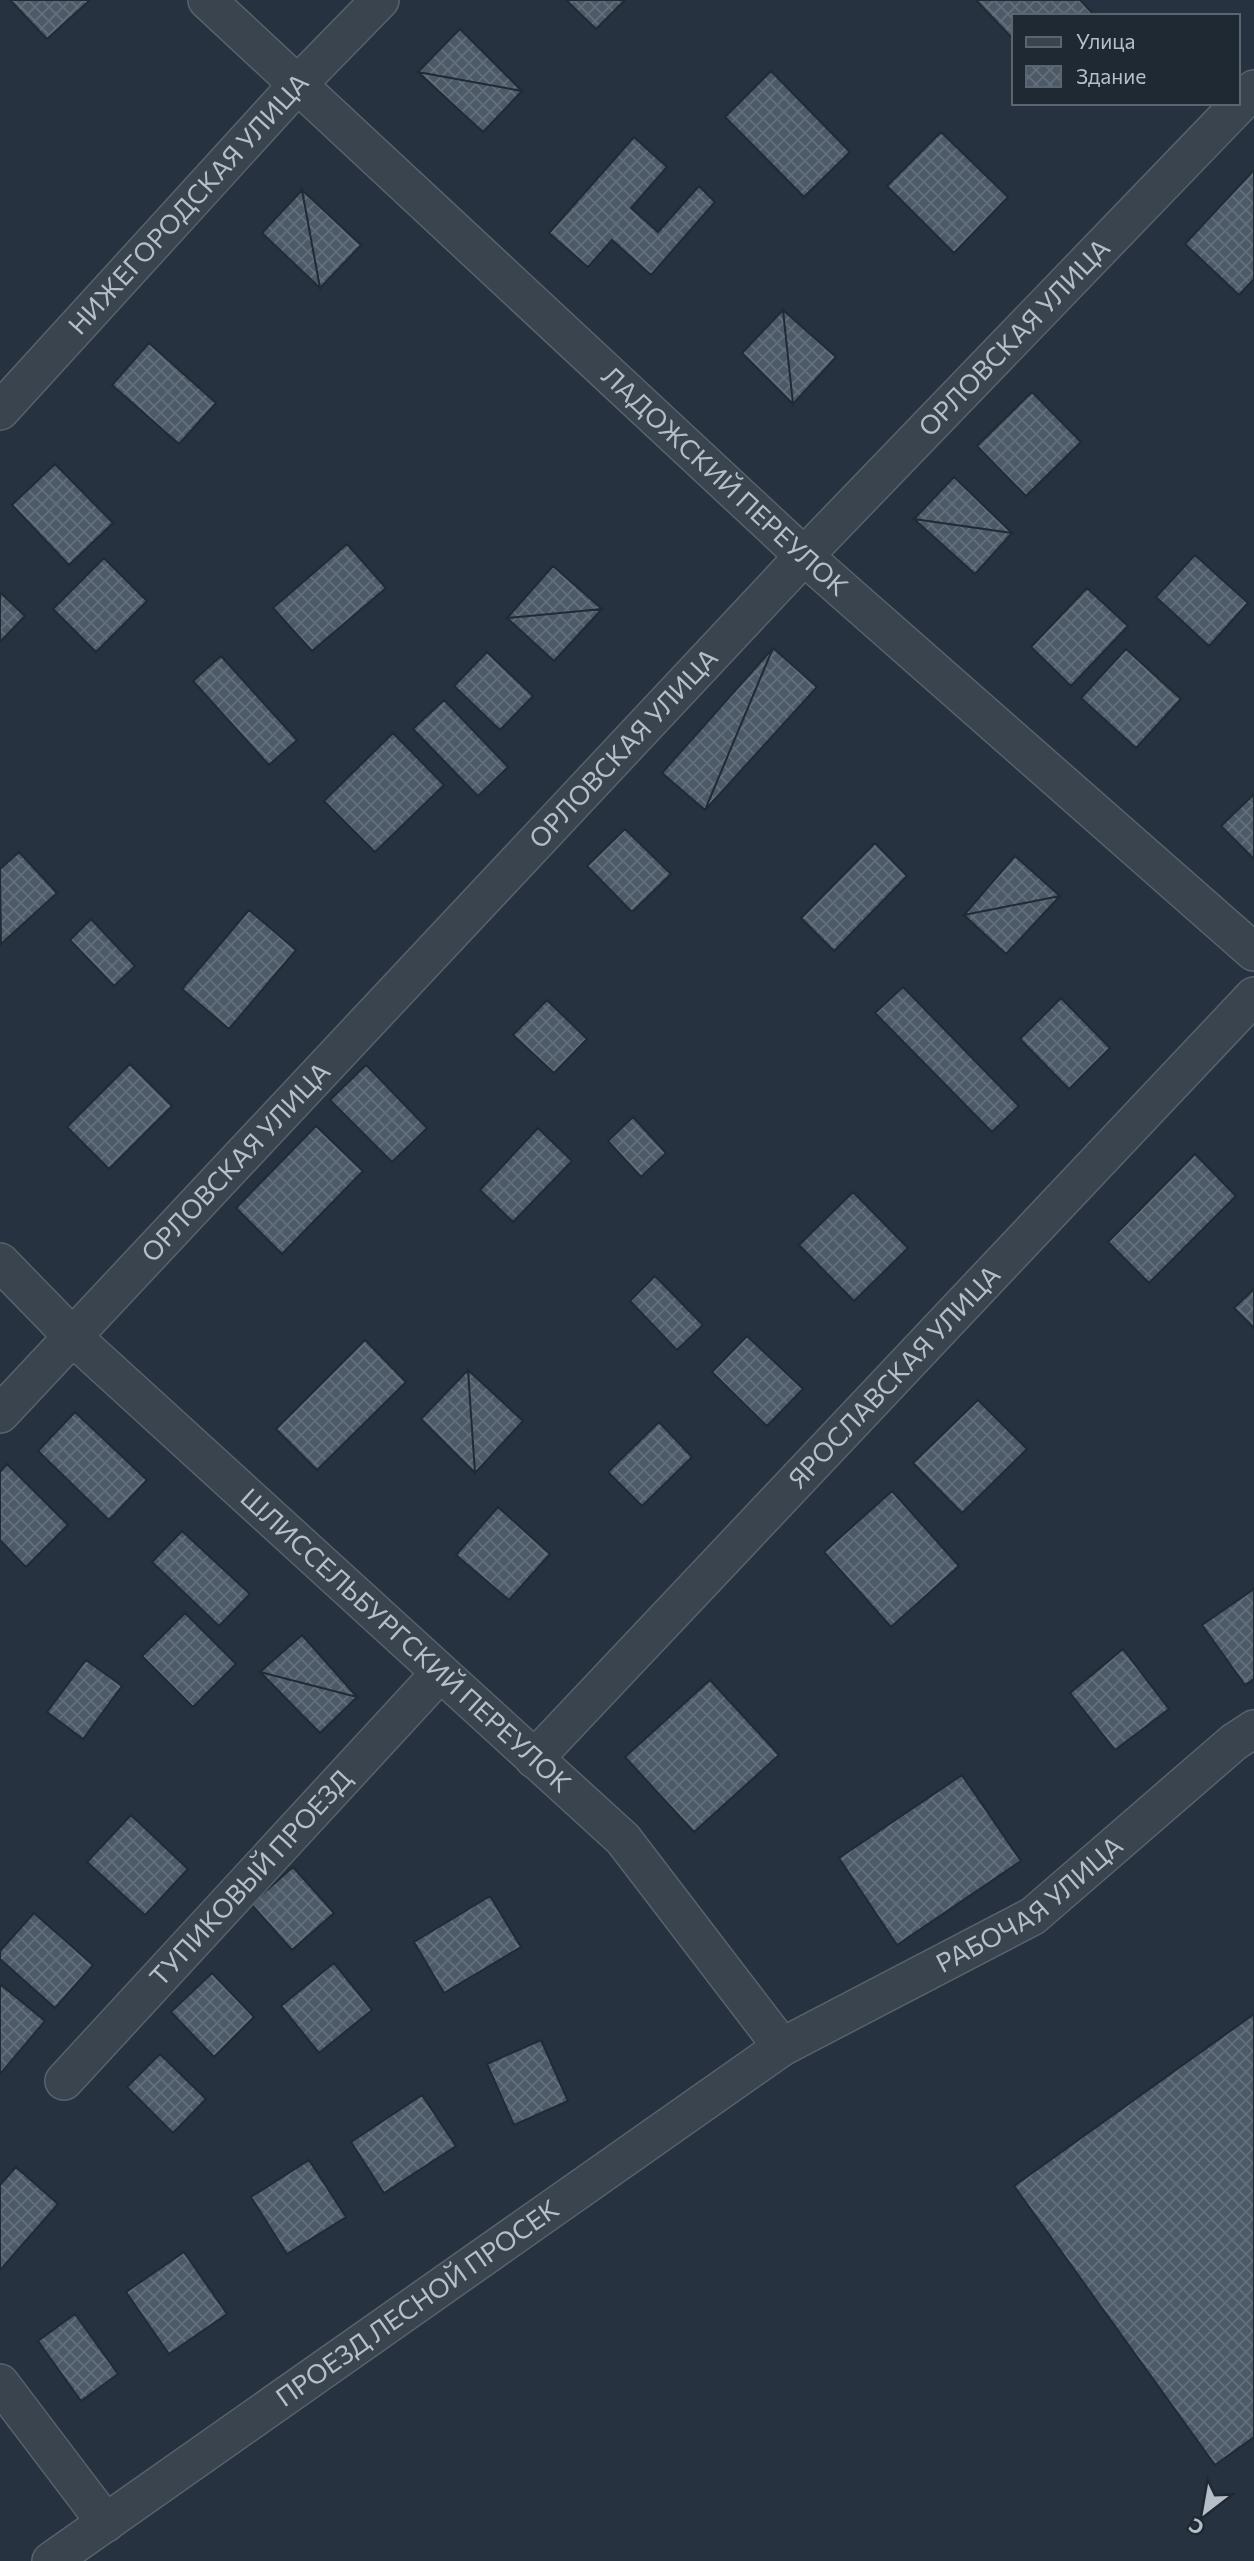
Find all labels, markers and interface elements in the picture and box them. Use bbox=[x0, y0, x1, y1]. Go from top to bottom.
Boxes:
legend bbox=[1012, 14, 1240, 105]
text: Улица bbox=[1076, 28, 1135, 53]
text: Здание bbox=[1076, 63, 1146, 88]
street label: НИЖЕГОРОДСКАЯ УЛИЦА bbox=[61, 66, 314, 340]
street label: ОРЛОВСКАЯ УЛИЦА bbox=[911, 232, 1115, 442]
street label: ЛАДОЖСКИЙ ПЕРЕУЛОК bbox=[596, 359, 855, 602]
street label: ОРЛОВСКАЯ УЛИЦА bbox=[522, 641, 723, 854]
street label: ОРЛОВСКАЯ УЛИЦА bbox=[134, 1055, 336, 1267]
street label: ЯРОСЛАВСКАЯ УЛИЦА bbox=[781, 1258, 1006, 1494]
street label: ШЛИССЕЛЬБУРГСКИЙ ПЕРЕУЛОК bbox=[235, 1481, 578, 1798]
street label: ТУПИКОВЫЙ ПРОЕЗД bbox=[143, 1762, 357, 1992]
street label: РАБОЧАЯ УЛИЦА bbox=[930, 1829, 1128, 1978]
street label: ПРОЕЗД ЛЕСНОЙ ПРОСЕК bbox=[269, 2192, 564, 2412]
north arrow bbox=[1170, 2477, 1240, 2547]
text: С bbox=[1184, 2514, 1207, 2540]

